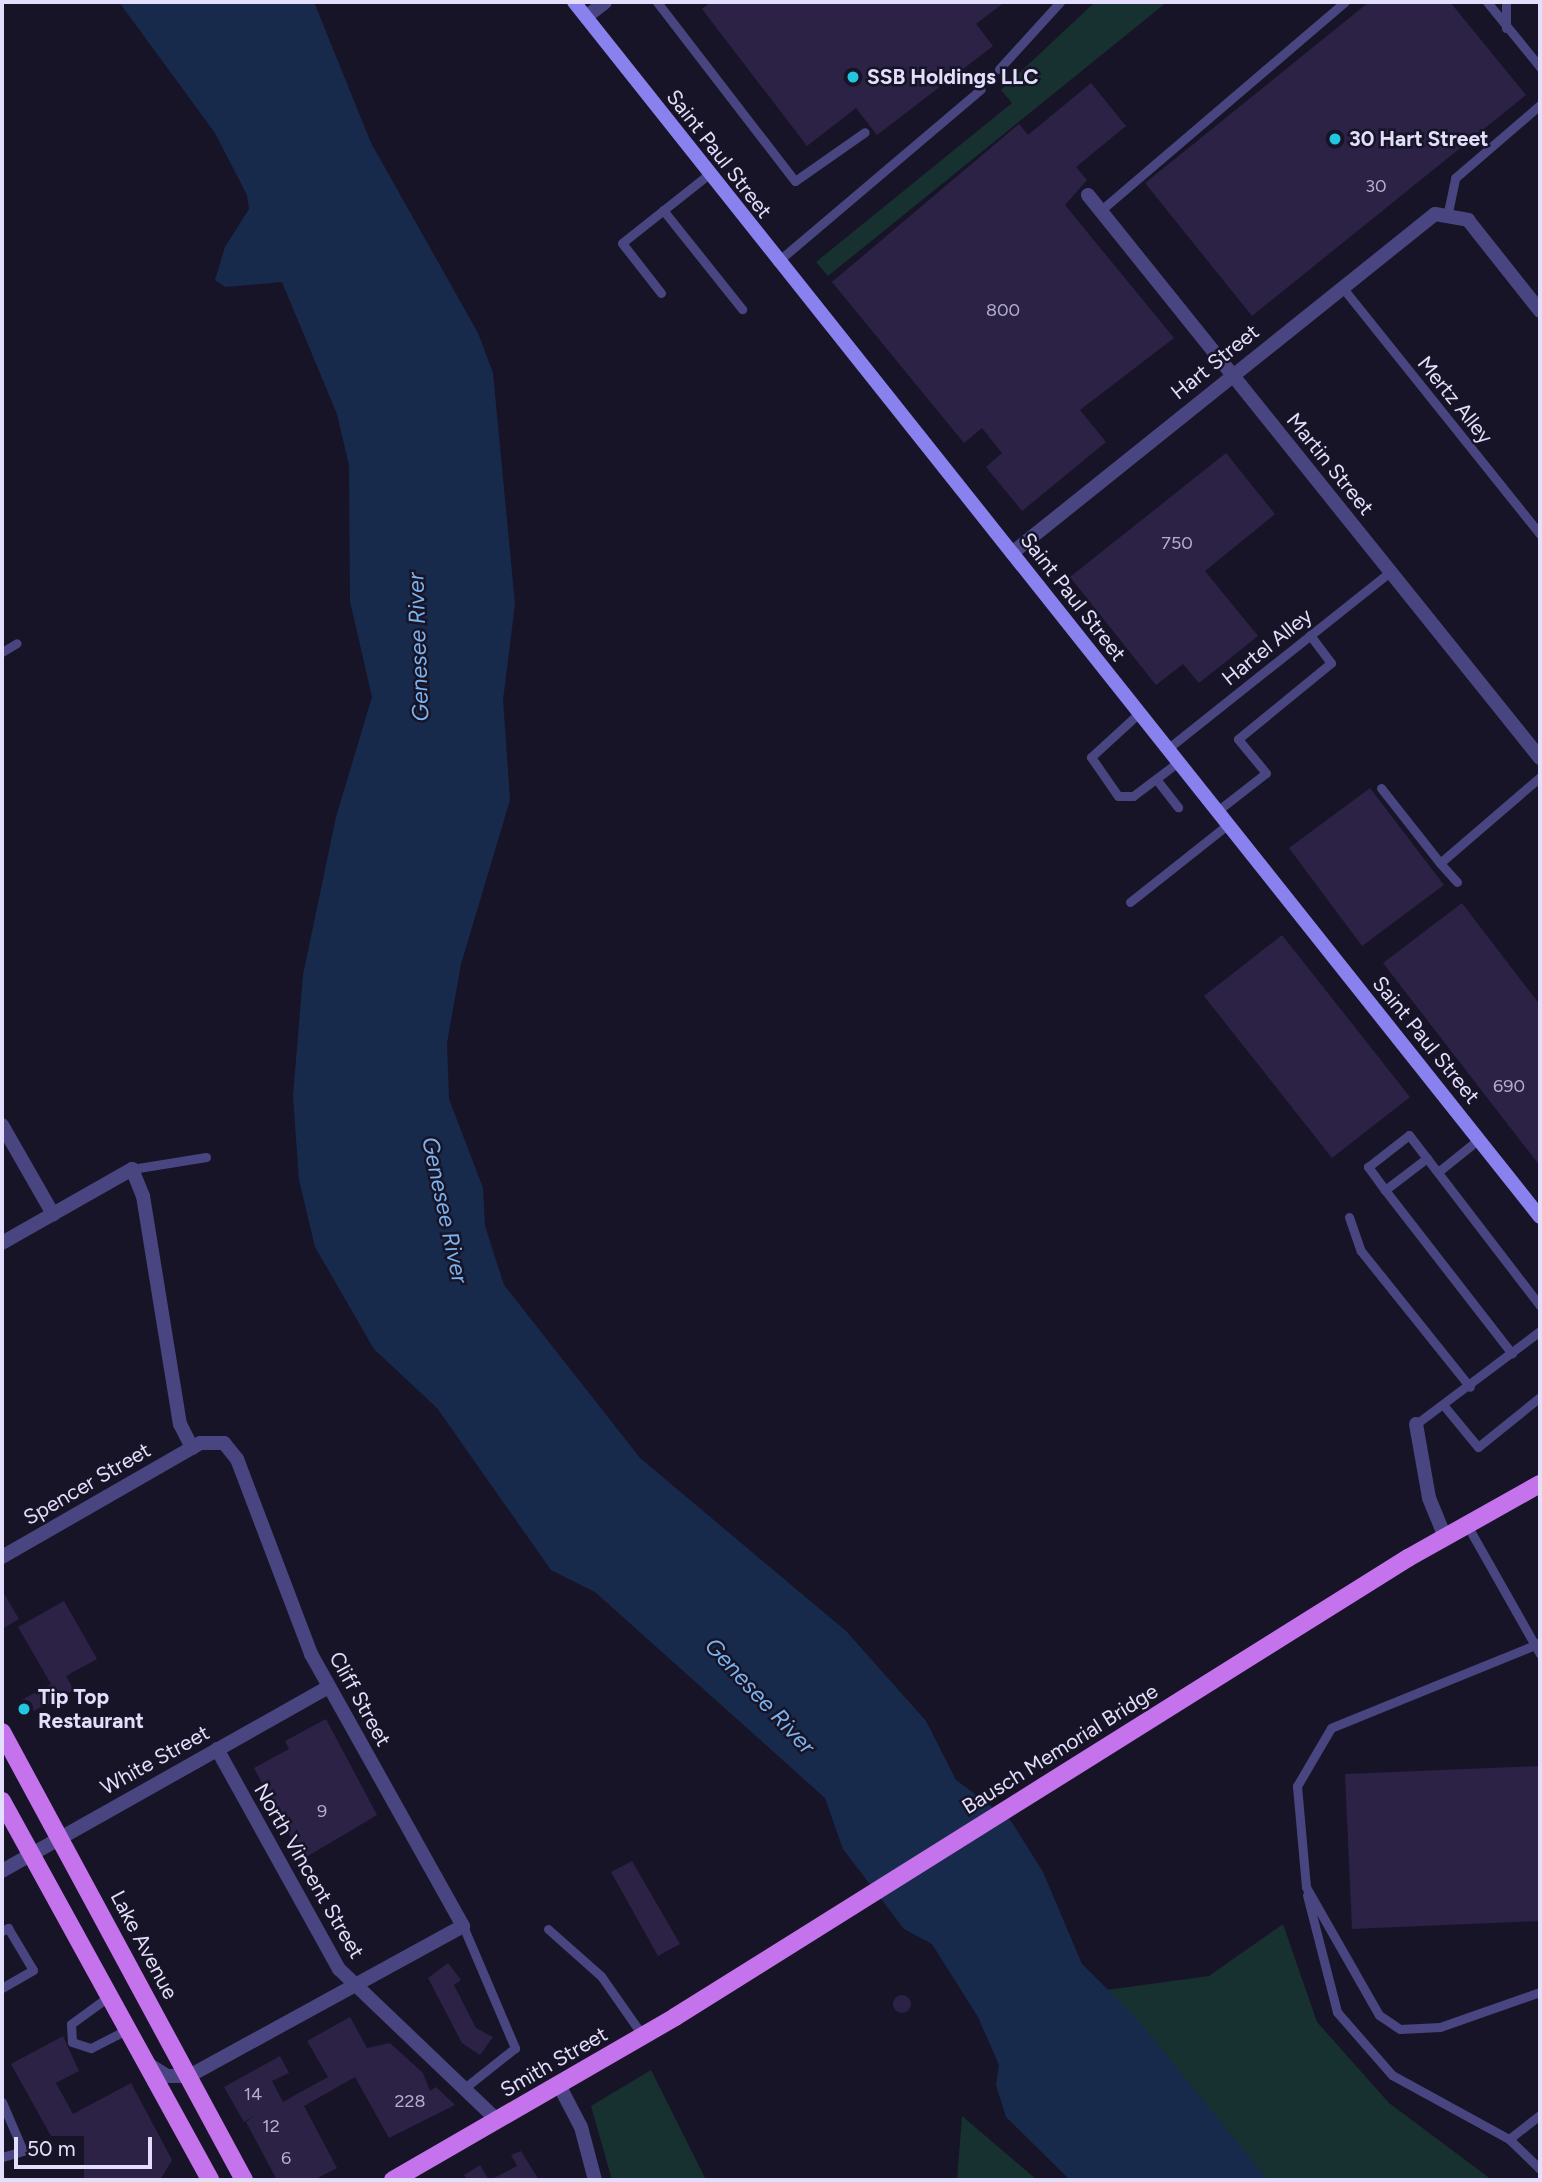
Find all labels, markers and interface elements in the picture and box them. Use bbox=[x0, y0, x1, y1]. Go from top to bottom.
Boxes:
place label: SSB Holdings LLC bbox=[867, 64, 1039, 90]
marker: SSB Holdings LLC bbox=[845, 69, 861, 85]
street label: Saint Paul Street bbox=[661, 85, 777, 223]
place label: 30 Hart Street bbox=[1349, 126, 1488, 152]
marker: 30 Hart Street bbox=[1327, 131, 1343, 147]
house number: 30 bbox=[1365, 175, 1387, 197]
house number: 800 bbox=[986, 299, 1020, 321]
street label: Hart Street bbox=[1166, 319, 1264, 405]
street label: Mertz Alley bbox=[1412, 351, 1498, 449]
street label: Martin Street bbox=[1281, 408, 1379, 520]
street label: Saint Paul Street bbox=[1015, 528, 1131, 666]
house number: 750 bbox=[1161, 532, 1193, 554]
water label: Genesee River bbox=[402, 572, 434, 722]
street label: Hartel Alley bbox=[1217, 603, 1317, 691]
street label: Saint Paul Street bbox=[1367, 971, 1485, 1109]
house number: 690 bbox=[1493, 1075, 1525, 1097]
water label: Genesee River bbox=[416, 1134, 474, 1286]
street label: Spencer Street bbox=[19, 1437, 155, 1531]
water label: Genesee River bbox=[699, 1632, 821, 1760]
street label: Cliff Street bbox=[324, 1647, 396, 1751]
street label: Bausch Memorial Bridge bbox=[958, 1678, 1162, 1820]
place label: Tip Top Restaurant bbox=[38, 1684, 144, 1734]
marker: Tip Top Restaurant bbox=[16, 1701, 32, 1717]
street label: White Street bbox=[96, 1720, 214, 1800]
street label: North Vincent Street bbox=[249, 1779, 369, 1963]
house number: 9 bbox=[317, 1800, 327, 1822]
street label: Lake Avenue bbox=[105, 1886, 183, 2004]
street label: Smith Street bbox=[496, 2021, 612, 2103]
house number: 14 bbox=[244, 2083, 262, 2105]
house number: 228 bbox=[394, 2090, 426, 2112]
house number: 12 bbox=[262, 2115, 280, 2137]
scale bar bbox=[18, 2122, 156, 2166]
text: 50 m bbox=[27, 2136, 76, 2161]
house number: 6 bbox=[281, 2147, 291, 2169]

